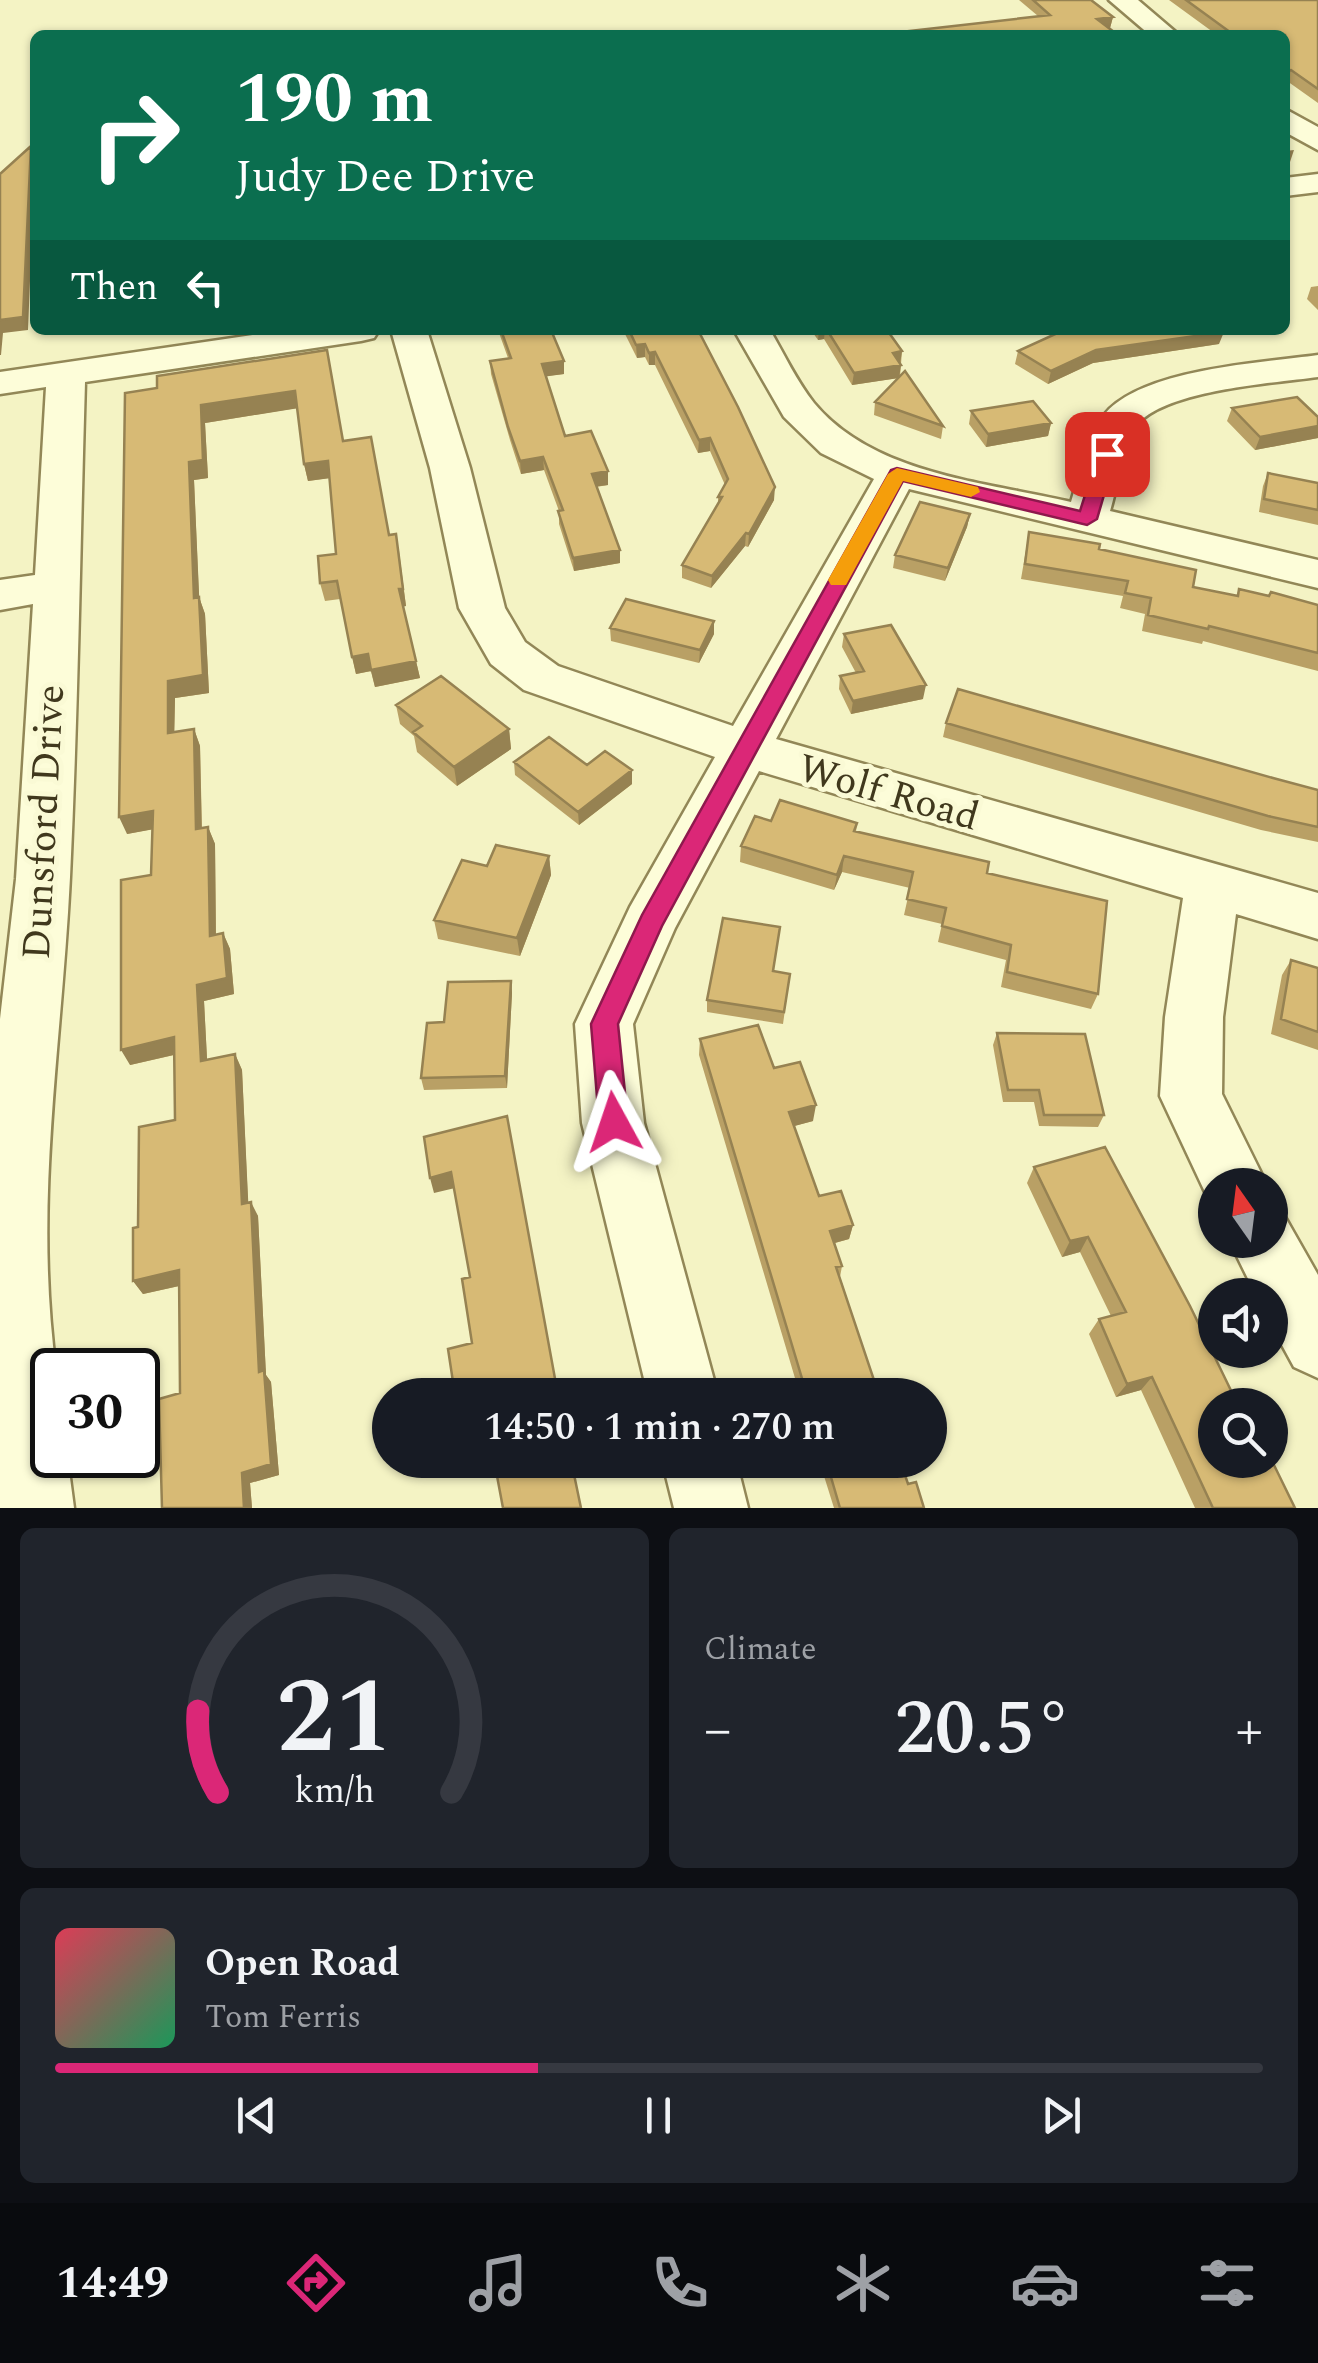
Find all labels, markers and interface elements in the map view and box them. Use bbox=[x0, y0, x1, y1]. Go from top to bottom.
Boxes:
text: 190 m bbox=[235, 47, 433, 153]
icon: right bbox=[70, 70, 200, 200]
text: Judy Dee Drive bbox=[235, 143, 535, 212]
text: Then bbox=[70, 259, 158, 317]
icon: left bbox=[178, 260, 233, 315]
pin bbox=[1065, 412, 1150, 497]
icon: arrive bbox=[1080, 427, 1135, 482]
street label: Dunsford Drive bbox=[7, 683, 82, 961]
street label: Wolf Road bbox=[791, 738, 986, 848]
position arrow bbox=[562, 1070, 666, 1174]
north arrow bbox=[1198, 1168, 1288, 1258]
map controls bbox=[1198, 1168, 1288, 1478]
button: sound bbox=[1198, 1278, 1288, 1368]
speed limit sign: 30 bbox=[30, 1348, 160, 1478]
button: search bbox=[1198, 1388, 1288, 1478]
text: 14:50 · 1 min · 270 m bbox=[484, 1399, 835, 1457]
text: Climate bbox=[704, 1625, 816, 1674]
text: 21 bbox=[276, 1640, 393, 1798]
text: 20.5° bbox=[895, 1673, 1072, 1787]
text: − bbox=[704, 1689, 732, 1772]
text: + bbox=[1235, 1689, 1263, 1772]
text: km/h bbox=[294, 1764, 375, 1819]
text: Open Road bbox=[205, 1935, 400, 1993]
text: Tom Ferris bbox=[205, 1993, 361, 2042]
icon: previous bbox=[229, 2088, 284, 2143]
icon: pause bbox=[631, 2088, 686, 2143]
icon: next bbox=[1034, 2088, 1089, 2143]
icon: directions bbox=[281, 2248, 351, 2318]
icon: music bbox=[463, 2248, 533, 2318]
icon: phone bbox=[645, 2248, 715, 2318]
icon: climate bbox=[828, 2248, 898, 2318]
icon: car bbox=[1010, 2248, 1080, 2318]
icon: filters bbox=[1192, 2248, 1262, 2318]
text: 14:49 bbox=[56, 2249, 169, 2318]

